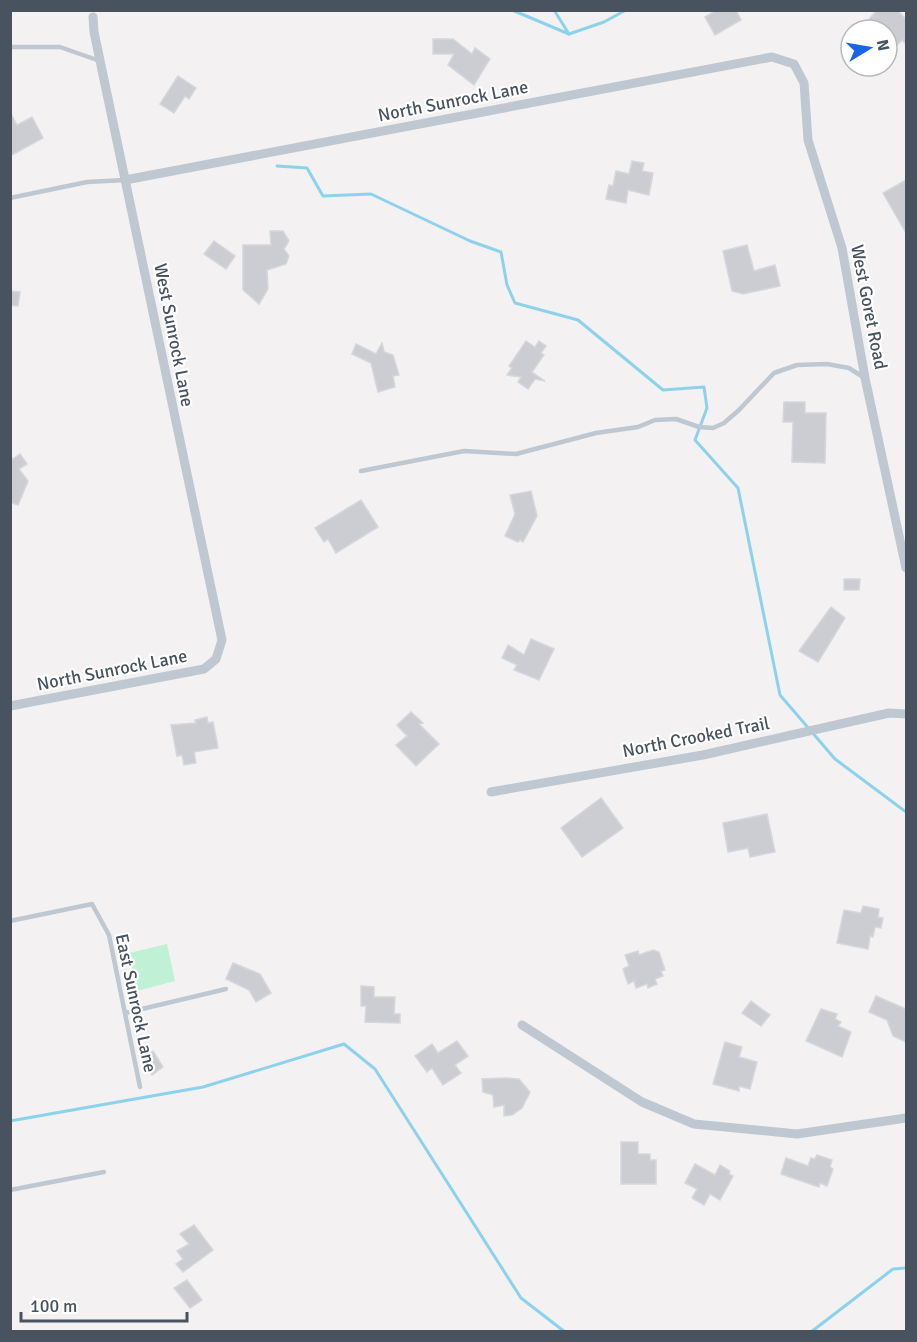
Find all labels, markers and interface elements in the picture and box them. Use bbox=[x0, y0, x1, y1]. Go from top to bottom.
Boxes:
north arrow bbox=[839, 18, 899, 78]
text: N bbox=[872, 38, 894, 53]
street label: North Sunrock Lane bbox=[376, 76, 530, 126]
street label: West Goret Road bbox=[846, 243, 892, 371]
street label: West Sunrock Lane bbox=[149, 261, 199, 409]
street label: North Sunrock Lane bbox=[35, 645, 189, 695]
street label: North Crooked Trail bbox=[621, 712, 771, 762]
street label: East Sunrock Lane bbox=[111, 932, 161, 1074]
scale bar bbox=[21, 1285, 188, 1323]
text: 100 m bbox=[30, 1295, 77, 1317]

